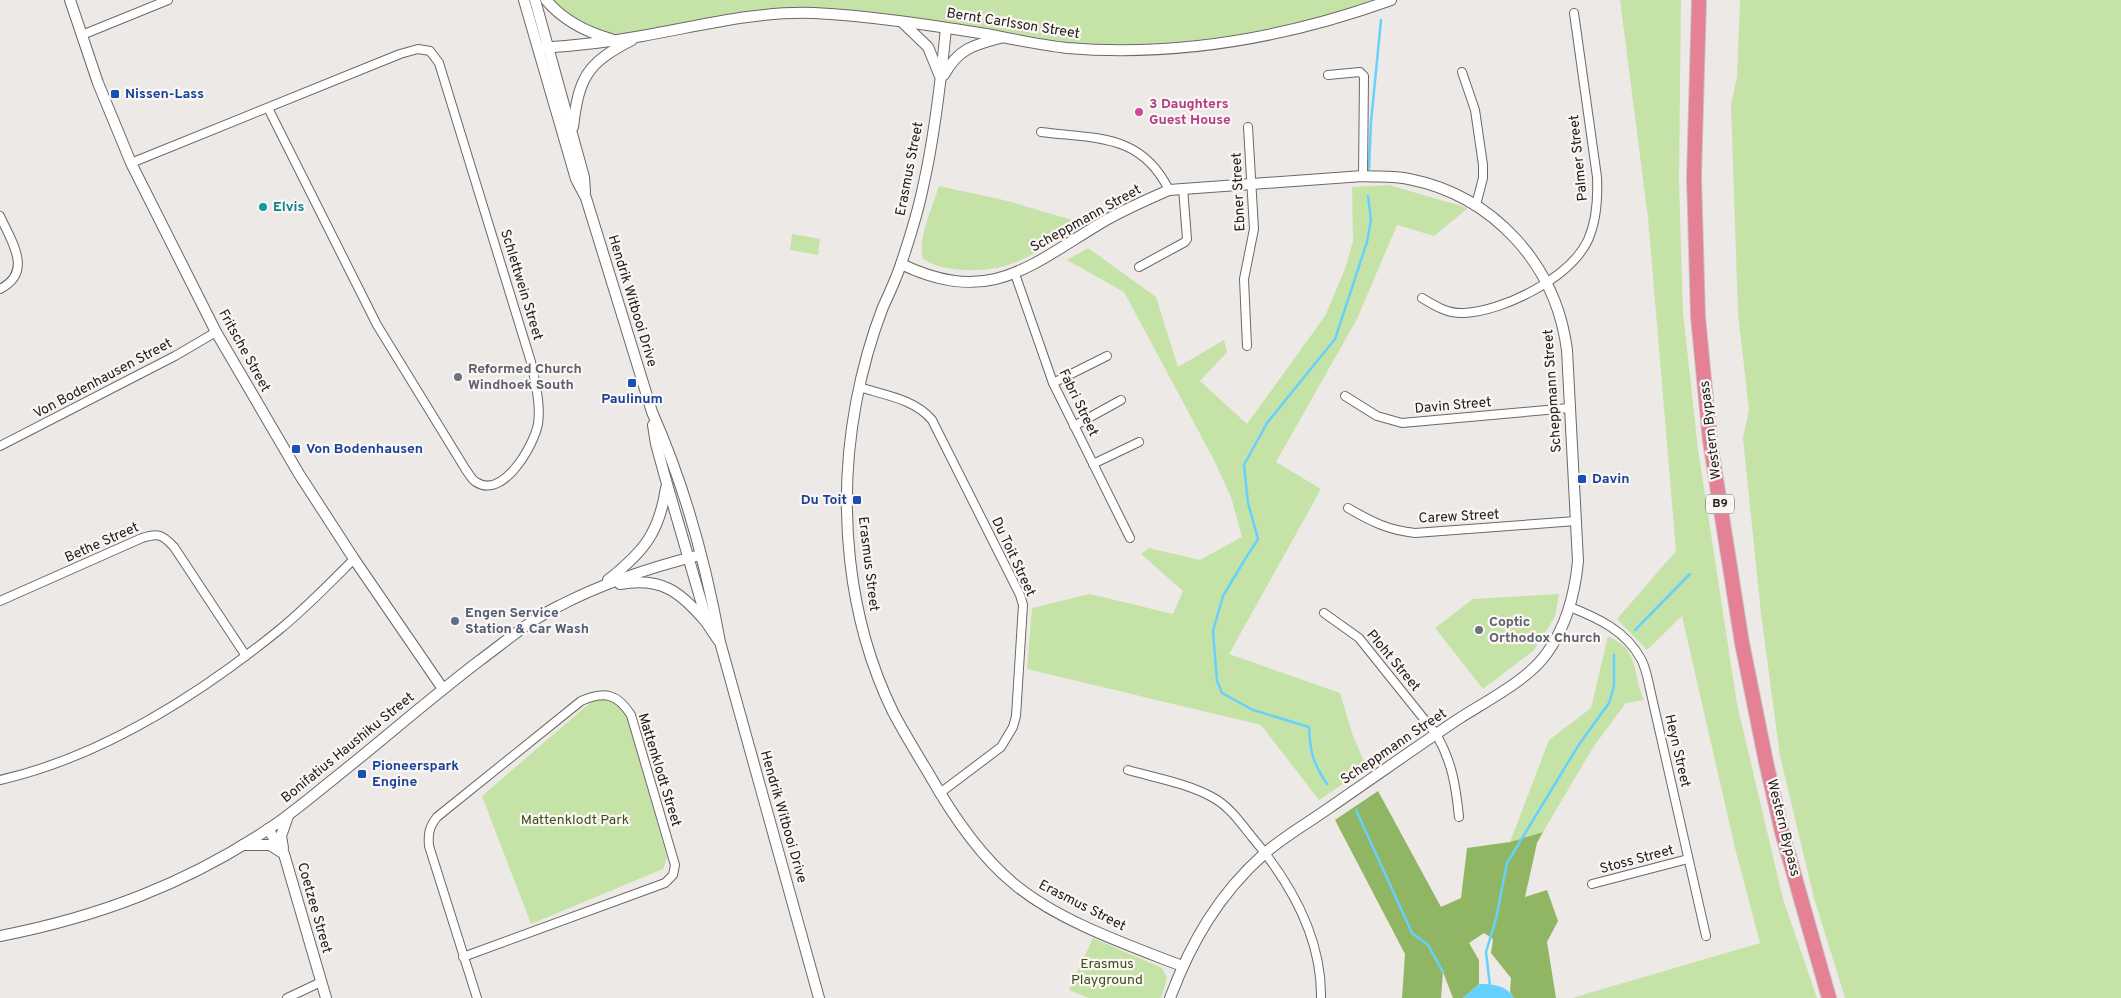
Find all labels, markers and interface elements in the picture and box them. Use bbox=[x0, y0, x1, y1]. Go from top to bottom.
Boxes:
street label: Bernt Carlsson Street bbox=[945, 5, 1081, 43]
place label: Nissen-Lass bbox=[125, 86, 204, 103]
marker: Nissen-Lass bbox=[109, 88, 121, 100]
place label: 3 Daughters Guest House bbox=[1149, 96, 1231, 129]
marker: 3 Daughters Guest House bbox=[1133, 106, 1145, 118]
street label: Palmer Street bbox=[1566, 114, 1592, 202]
street label: Erasmus Street bbox=[893, 120, 927, 218]
street label: Ebner Street bbox=[1228, 152, 1250, 232]
street label: Scheppmann Street bbox=[1028, 182, 1144, 256]
place label: Elvis bbox=[273, 199, 305, 216]
marker: Elvis bbox=[257, 201, 269, 213]
street label: Schlettwein Street bbox=[496, 228, 546, 342]
street label: Hendrik Witbooi Drive bbox=[604, 233, 660, 369]
street label: Fritsche Street bbox=[214, 307, 274, 395]
street label: Scheppmann Street bbox=[1540, 329, 1566, 453]
street label: Von Bodenhausen Street bbox=[31, 335, 175, 423]
place label: Reformed Church Windhoek South bbox=[468, 361, 582, 394]
street label: Fabri Street bbox=[1054, 367, 1102, 439]
marker: Reformed Church Windhoek South bbox=[452, 371, 464, 383]
marker: Paulinum bbox=[626, 377, 638, 389]
street label: Western Bypass bbox=[1696, 380, 1726, 480]
place label: Paulinum bbox=[601, 391, 663, 408]
street label: Davin Street bbox=[1414, 394, 1492, 418]
place label: Von Bodenhausen bbox=[306, 441, 423, 458]
marker: Von Bodenhausen bbox=[290, 443, 302, 455]
place label: Davin bbox=[1592, 471, 1629, 488]
marker: Davin bbox=[1576, 473, 1588, 485]
place label: Du Toit bbox=[801, 492, 847, 509]
marker: Du Toit bbox=[851, 494, 863, 506]
road number: B9 bbox=[1706, 494, 1734, 514]
street label: Carew Street bbox=[1418, 506, 1500, 528]
street label: Du Toit Street bbox=[987, 515, 1039, 599]
street label: Erasmus Street bbox=[854, 516, 882, 612]
street label: Bethe Street bbox=[62, 519, 142, 567]
place label: Engen Service Station & Car Wash bbox=[465, 605, 589, 638]
place label: Coptic Orthodox Church bbox=[1489, 614, 1601, 647]
marker: Engen Service Station & Car Wash bbox=[449, 615, 461, 627]
marker: Coptic Orthodox Church bbox=[1473, 624, 1485, 636]
street label: Ploht Street bbox=[1362, 627, 1424, 695]
street label: Bonifatius Haushiku Street bbox=[278, 689, 418, 807]
street label: Scheppmann Street bbox=[1338, 705, 1450, 789]
street label: Mattenklodt Street bbox=[634, 711, 684, 829]
street label: Heyn Street bbox=[1660, 713, 1694, 789]
street label: Hendrik Witbooi Drive bbox=[756, 749, 810, 885]
place label: Pioneerspark Engine bbox=[372, 758, 459, 791]
marker: Pioneerspark Engine bbox=[356, 768, 368, 780]
street label: Western Bypass bbox=[1763, 778, 1803, 878]
park label: Mattenklodt Park bbox=[521, 812, 629, 829]
street label: Stoss Street bbox=[1598, 842, 1676, 878]
street label: Coetzee Street bbox=[293, 861, 335, 955]
street label: Erasmus Street bbox=[1036, 877, 1128, 935]
park label: Erasmus Playground bbox=[1071, 956, 1143, 989]

